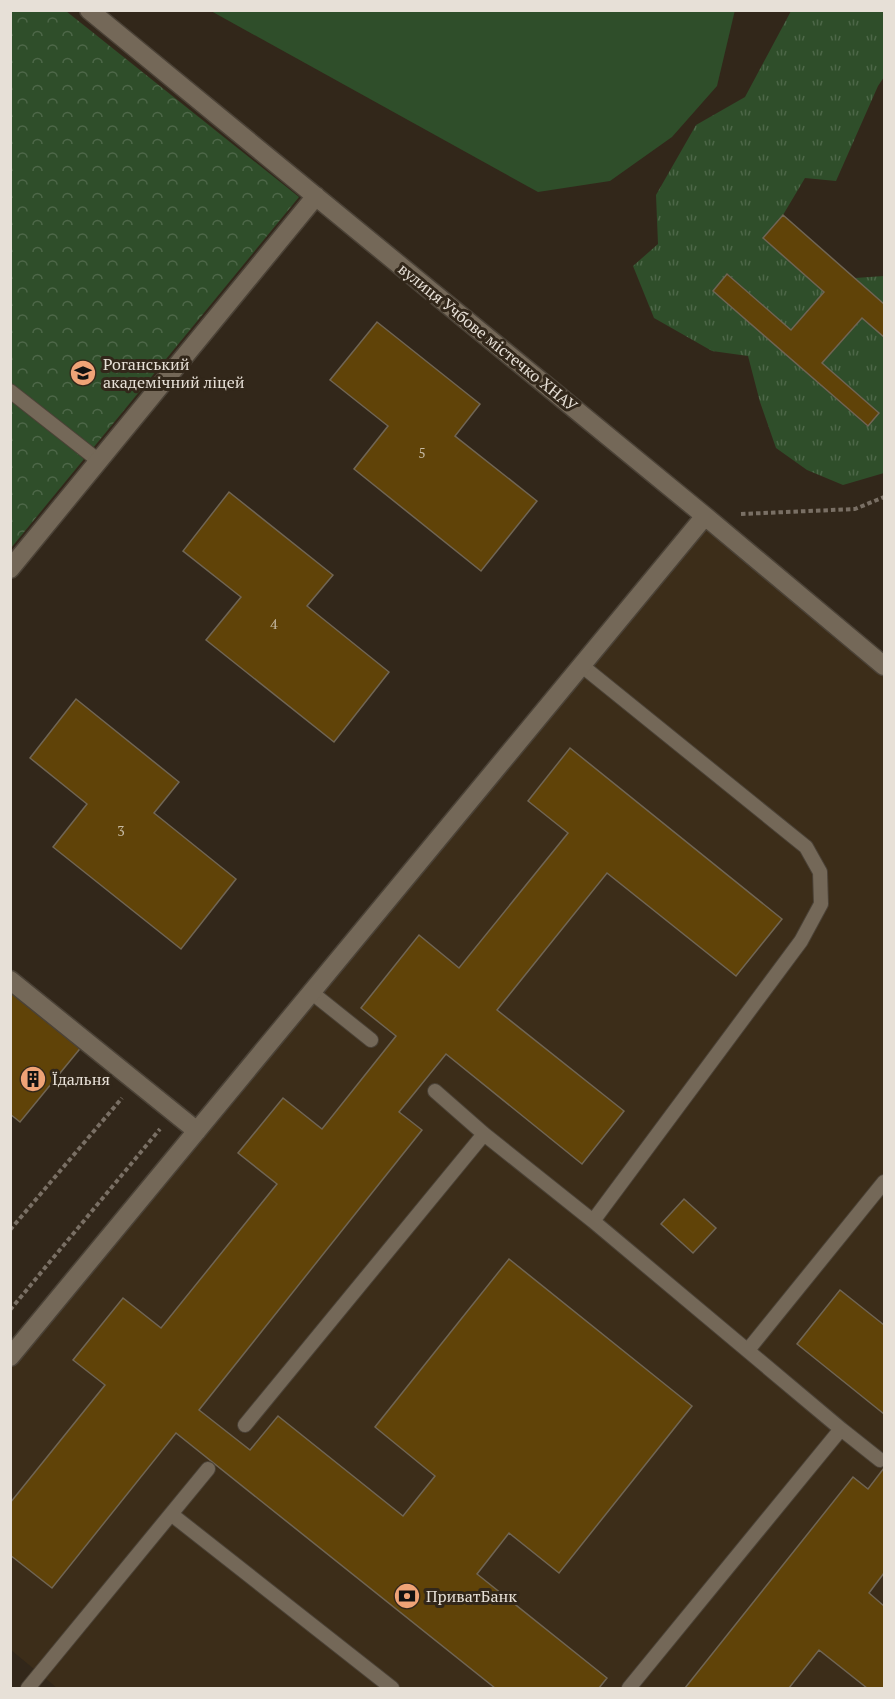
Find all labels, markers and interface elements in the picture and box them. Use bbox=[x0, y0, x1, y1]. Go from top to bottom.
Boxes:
street label: вулиця Учбове містечко ХНАУ bbox=[394, 258, 583, 417]
place label: Роганський академічний ліцей bbox=[103, 353, 245, 393]
school or university icon: Роганський академічний ліцей bbox=[68, 358, 98, 388]
house number: 5 bbox=[418, 443, 426, 462]
house number: 4 bbox=[270, 614, 278, 633]
house number: 3 bbox=[117, 821, 125, 840]
building icon: Їдальня bbox=[18, 1064, 48, 1094]
place label: Їдальня bbox=[52, 1068, 110, 1090]
bank icon: ПриватБанк bbox=[392, 1581, 422, 1611]
place label: ПриватБанк bbox=[426, 1585, 517, 1607]

